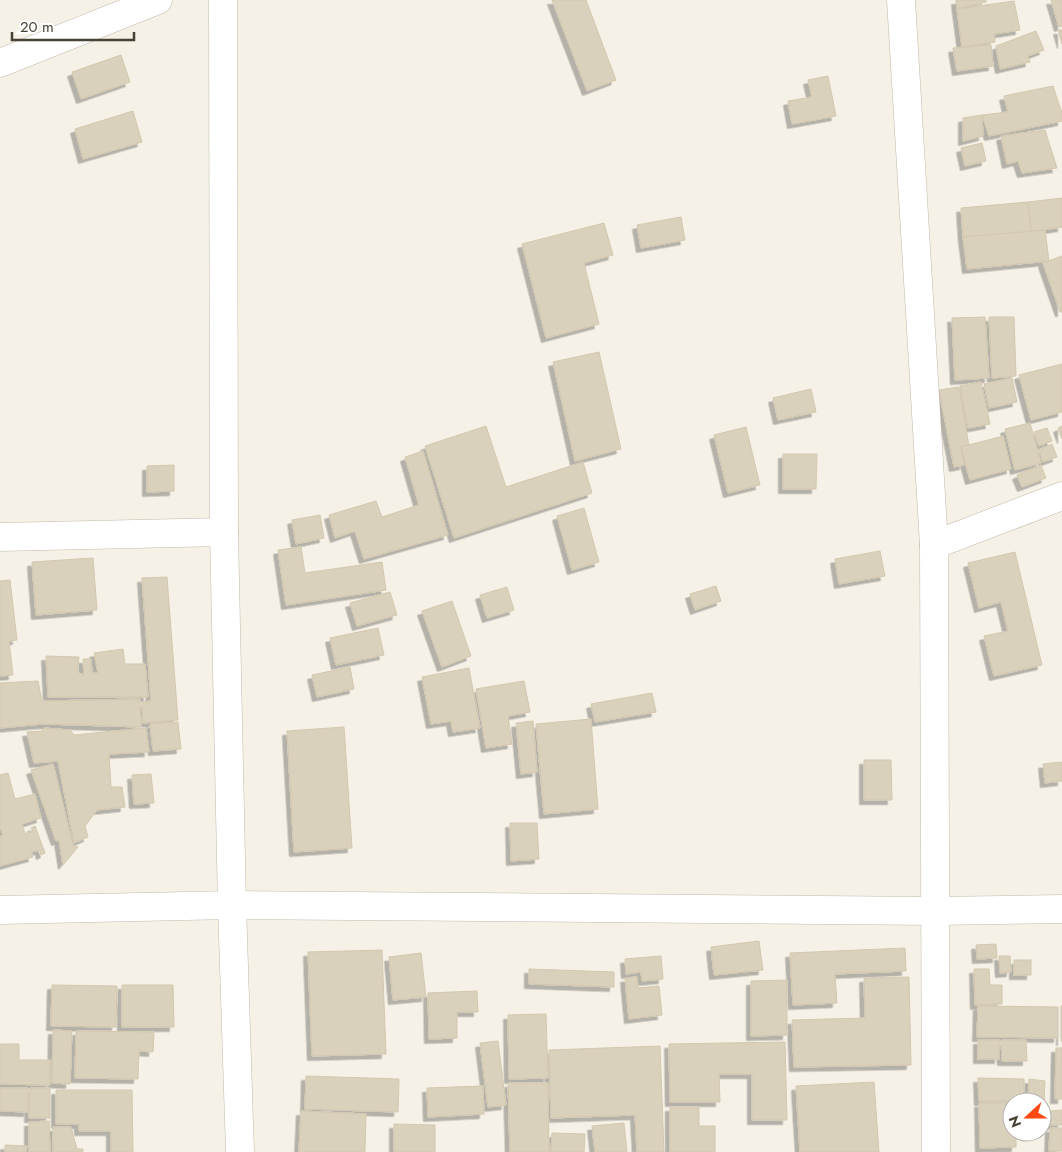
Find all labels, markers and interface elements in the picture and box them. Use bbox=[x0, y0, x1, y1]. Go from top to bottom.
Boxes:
scale bar bbox=[12, 10, 135, 42]
text: 20 m bbox=[20, 16, 54, 38]
north arrow bbox=[1002, 1092, 1052, 1142]
text: N bbox=[1004, 1113, 1026, 1130]

